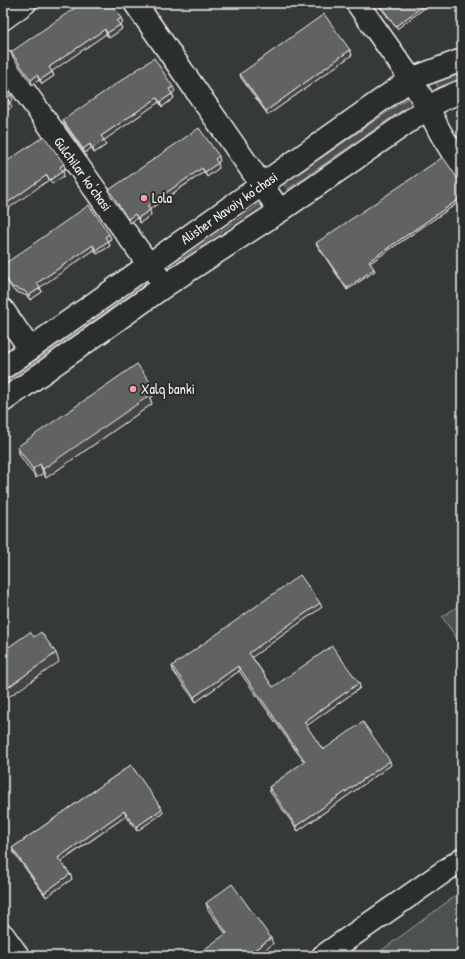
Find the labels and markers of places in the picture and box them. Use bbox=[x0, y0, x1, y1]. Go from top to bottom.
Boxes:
place label: Lola bbox=[152, 188, 173, 207]
marker: Lola bbox=[139, 193, 149, 203]
place label: Xalq banki bbox=[141, 379, 195, 399]
marker: Xalq banki bbox=[128, 384, 138, 394]

